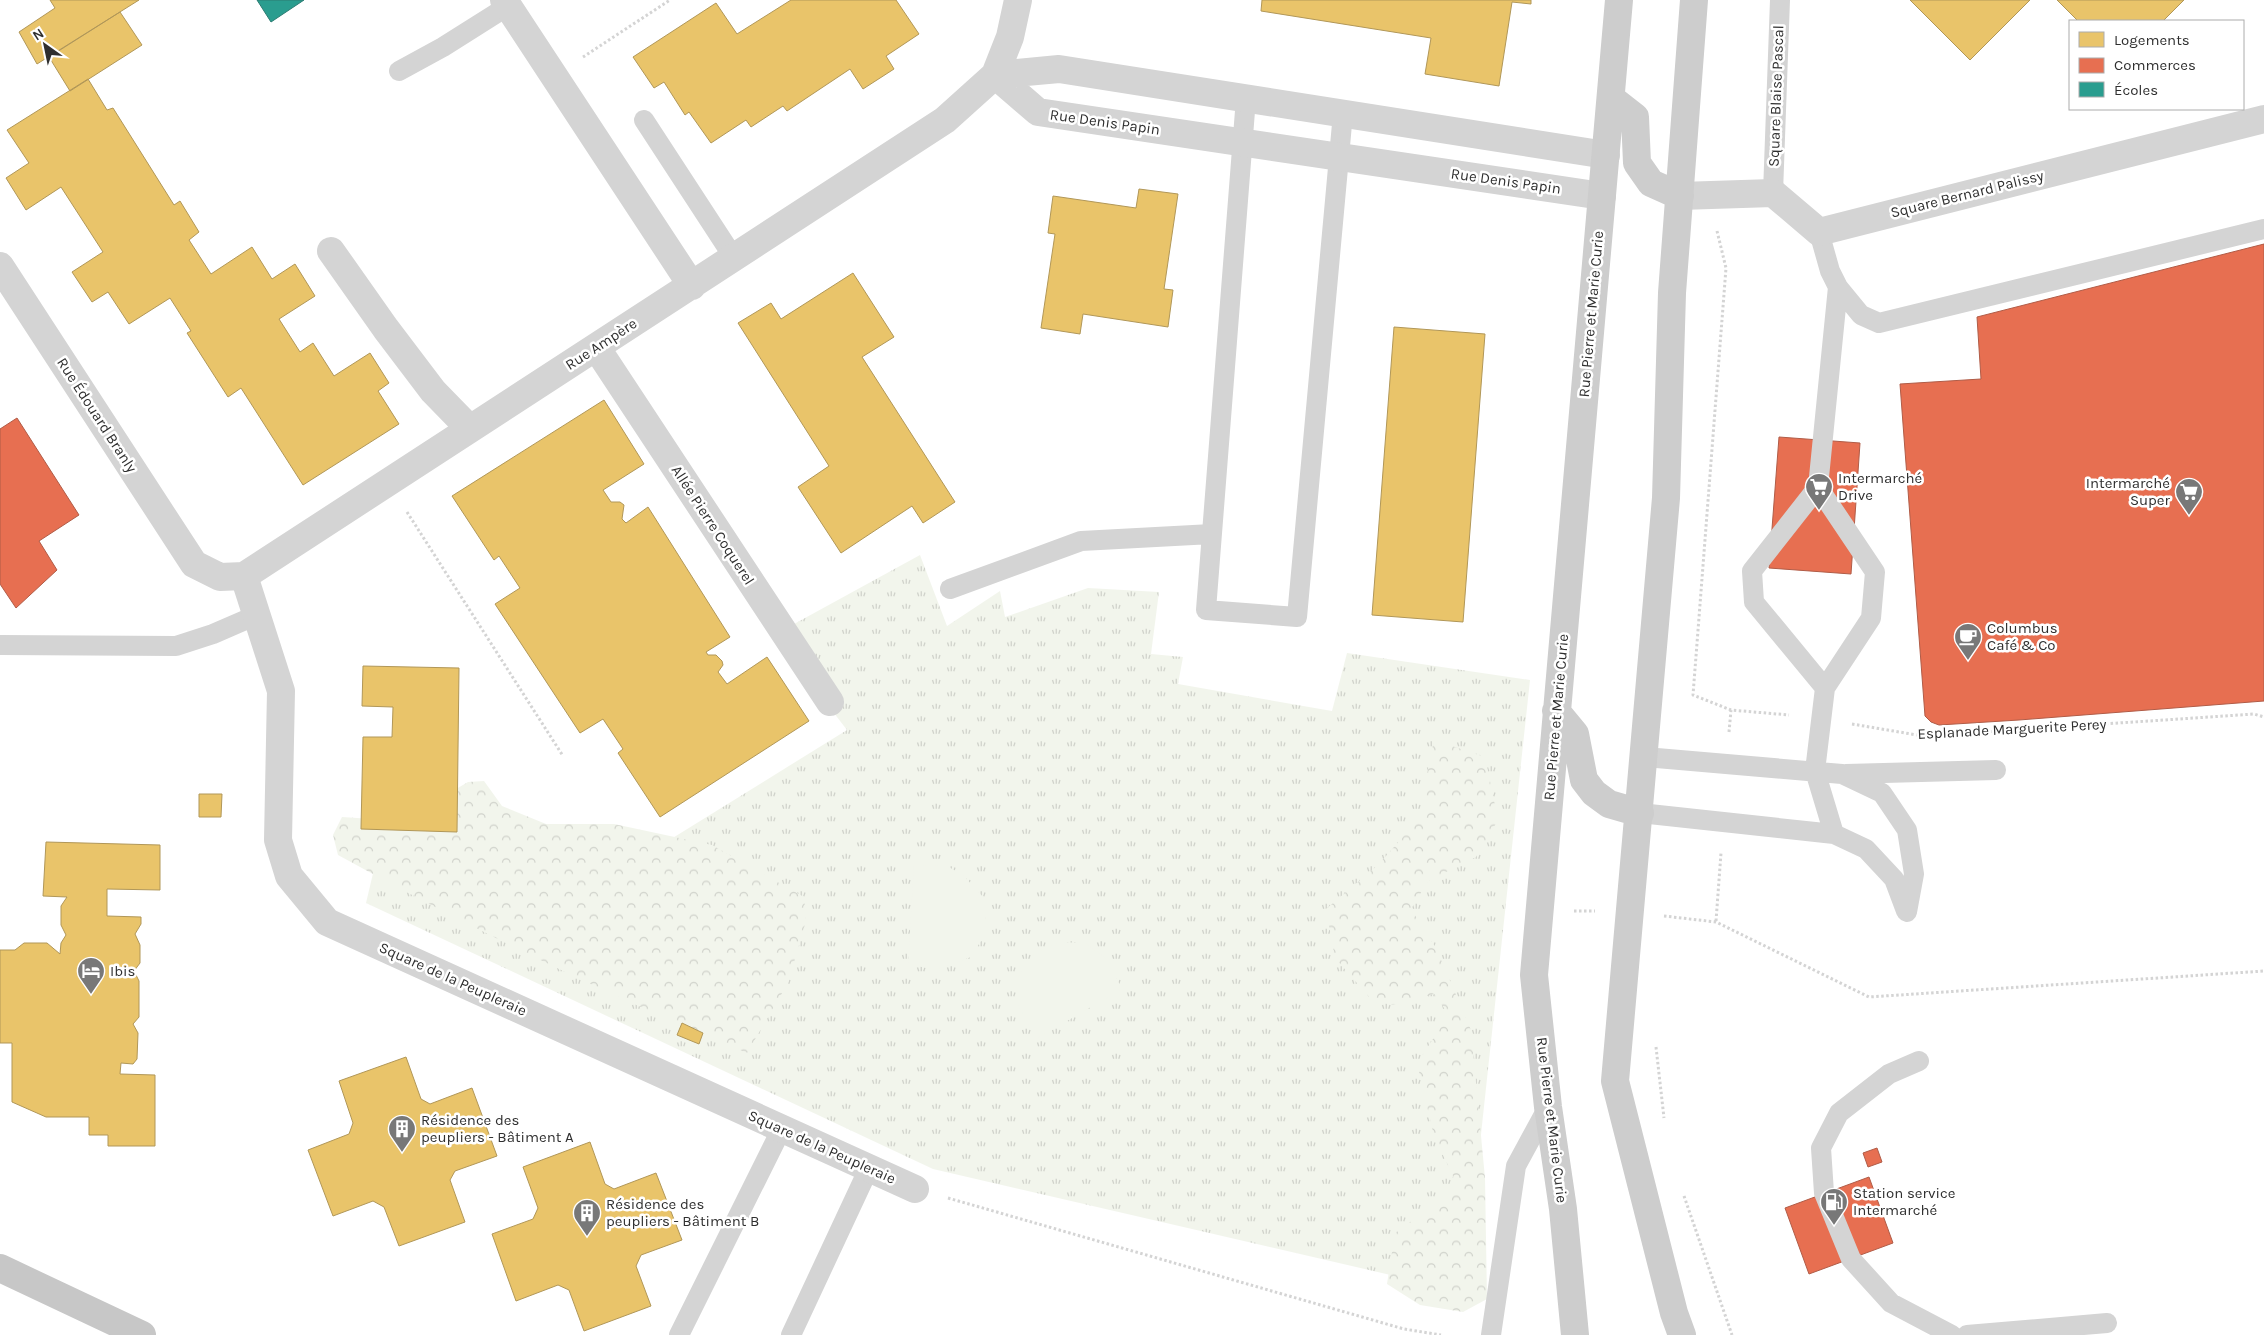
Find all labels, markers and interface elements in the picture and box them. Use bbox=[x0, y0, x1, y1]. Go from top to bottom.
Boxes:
north arrow bbox=[20, 20, 70, 70]
legend bbox=[2069, 20, 2244, 110]
text: N bbox=[29, 25, 47, 44]
street label: Square Blaise Pascal bbox=[1765, 25, 1787, 167]
text: Logements bbox=[2114, 31, 2190, 49]
text: Commerces bbox=[2114, 56, 2196, 74]
text: Écoles bbox=[2114, 81, 2158, 99]
street label: Rue Denis Papin bbox=[1049, 105, 1161, 139]
street label: Rue Denis Papin bbox=[1450, 164, 1562, 198]
street label: Square Bernard Palissy bbox=[1889, 166, 2045, 222]
street label: Rue Pierre et Marie Curie bbox=[1575, 230, 1607, 398]
street label: Rue Ampère bbox=[562, 314, 640, 374]
street label: Rue Édouard Branly bbox=[53, 354, 141, 476]
street label: Allée Pierre Coquerel bbox=[668, 462, 758, 588]
place label: Intermarché Drive bbox=[1838, 469, 1922, 504]
supermarket icon: Intermarché Drive bbox=[1804, 472, 1834, 511]
place label: Intermarché Super bbox=[2086, 474, 2171, 509]
supermarket icon: Intermarché Super bbox=[2174, 477, 2204, 516]
place label: Columbus Café & Co bbox=[1987, 619, 2058, 654]
cafe icon: Columbus Café & Co bbox=[1953, 622, 1983, 661]
street label: Rue Pierre et Marie Curie bbox=[1540, 633, 1572, 801]
street label: Esplanade Marguerite Perey bbox=[1917, 715, 2107, 743]
street label: Square de la Peupleraie bbox=[376, 938, 530, 1020]
hotel icon: Ibis bbox=[76, 956, 106, 995]
place label: Ibis bbox=[110, 962, 135, 980]
street label: Rue Pierre et Marie Curie bbox=[1533, 1036, 1571, 1204]
street label: Square de la Peupleraie bbox=[745, 1106, 899, 1188]
place label: Résidence des peupliers - Bâtiment A bbox=[421, 1111, 574, 1146]
building icon: Résidence des peupliers - Bâtiment A bbox=[387, 1114, 417, 1153]
place label: Station service Intermarché bbox=[1853, 1184, 1955, 1219]
fuel station icon: Station service Intermarché bbox=[1819, 1187, 1849, 1226]
place label: Résidence des peupliers - Bâtiment B bbox=[606, 1195, 759, 1230]
building icon: Résidence des peupliers - Bâtiment B bbox=[572, 1198, 602, 1237]

